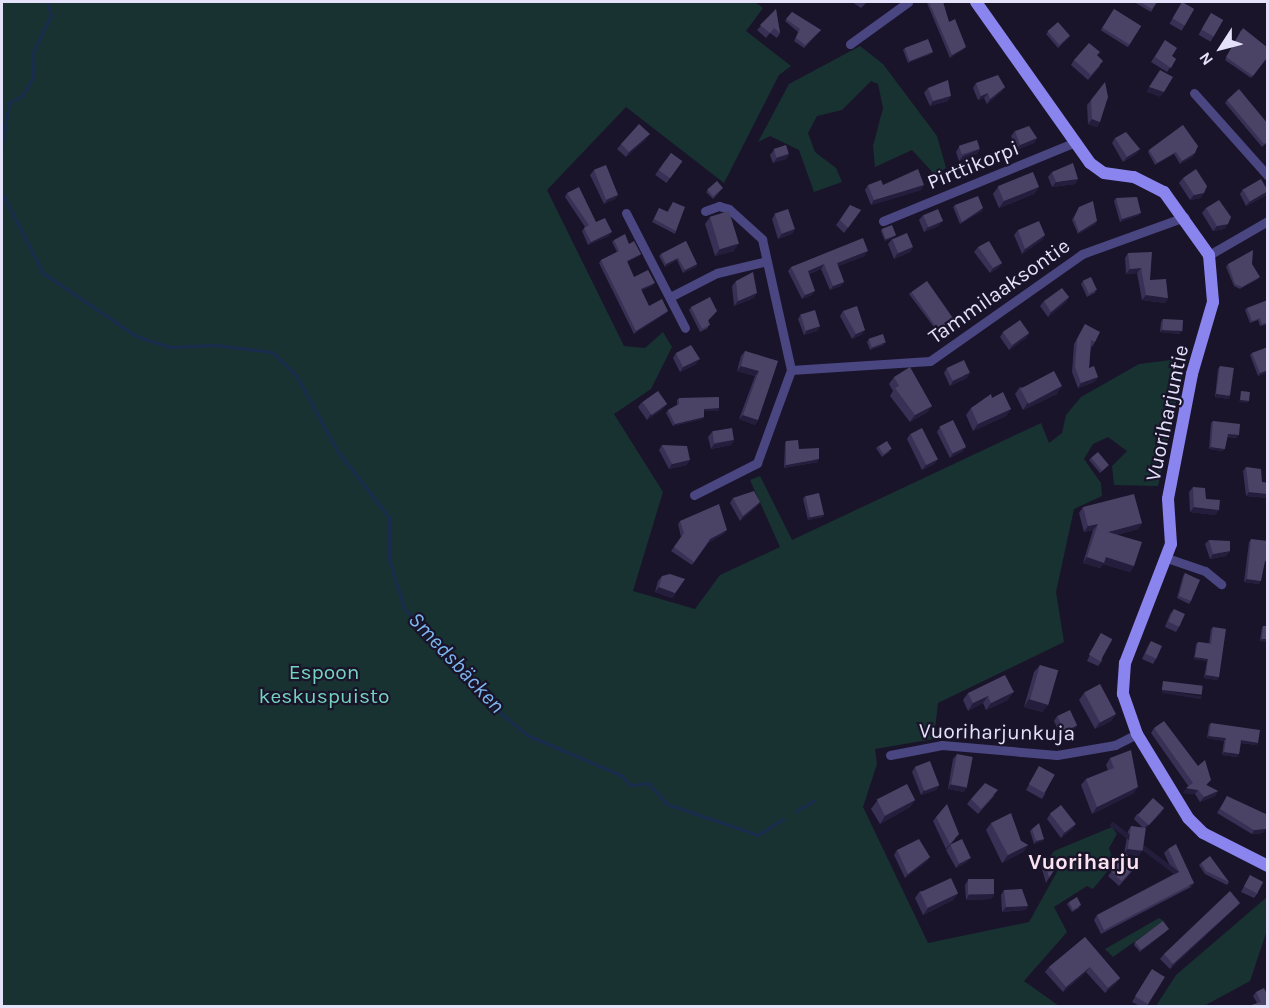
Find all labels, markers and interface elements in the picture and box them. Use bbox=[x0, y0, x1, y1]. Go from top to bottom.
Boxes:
north arrow bbox=[1191, 18, 1251, 78]
text: N bbox=[1195, 49, 1217, 69]
street label: Pirttikorpi bbox=[923, 135, 1023, 195]
street label: Tammilaaksontie bbox=[923, 233, 1075, 349]
street label: Vuoriharjuntie bbox=[1140, 343, 1194, 483]
water label: Smedsbäcken bbox=[402, 607, 510, 719]
park label: Espoon keskuspuisto bbox=[259, 659, 389, 709]
street label: Vuoriharjunkuja bbox=[919, 718, 1075, 746]
district label: Vuoriharju bbox=[1028, 850, 1140, 876]

